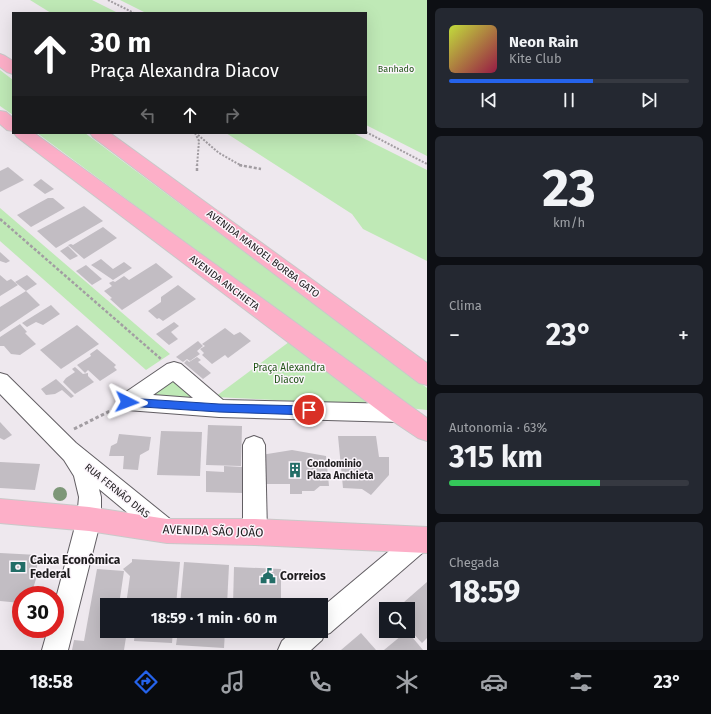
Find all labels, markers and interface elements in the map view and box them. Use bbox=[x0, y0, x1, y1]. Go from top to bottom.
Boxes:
text: 30 m bbox=[90, 26, 151, 59]
icon: ahead bbox=[24, 28, 76, 80]
text: Neon Rain bbox=[509, 33, 578, 51]
text: Kite Club bbox=[509, 51, 562, 66]
text: Praça Alexandra Diacov bbox=[90, 60, 279, 82]
park label: Banhado bbox=[378, 64, 414, 74]
icon: previous bbox=[478, 89, 500, 111]
icon: pause bbox=[558, 89, 580, 111]
icon: next bbox=[638, 89, 660, 111]
icon: left bbox=[137, 104, 159, 126]
icon: ahead bbox=[179, 104, 201, 126]
icon: right bbox=[221, 104, 243, 126]
text: 23 bbox=[542, 157, 596, 220]
street label: AVENIDA MANOEL BORBA GATO bbox=[204, 208, 322, 300]
text: km/h bbox=[553, 215, 585, 230]
street label: AVENIDA ANCHIETA bbox=[187, 253, 262, 313]
text: Clima bbox=[449, 298, 482, 313]
text: 23° bbox=[546, 317, 592, 353]
text: − bbox=[449, 322, 460, 349]
text: + bbox=[678, 322, 689, 349]
park label: Praça Alexandra Diacov bbox=[253, 362, 325, 386]
position arrow bbox=[106, 381, 148, 423]
pin bbox=[292, 393, 326, 427]
icon: arrive bbox=[298, 399, 320, 421]
text: Autonomia · 63% bbox=[449, 420, 547, 435]
text: 315 km bbox=[449, 439, 543, 475]
place label: Condominio Plaza Anchieta bbox=[307, 458, 374, 482]
street label: RUA FERNÃO DIAS bbox=[82, 460, 153, 521]
building icon: Condominio Plaza Anchieta bbox=[286, 461, 304, 479]
street label: AVENIDA SÃO JOÃO bbox=[162, 521, 264, 540]
place label: Caixa Econômica Federal bbox=[30, 553, 121, 581]
text: Chegada bbox=[449, 555, 499, 570]
bank icon: Caixa Econômica Federal bbox=[9, 558, 27, 576]
public building icon: Correios bbox=[259, 567, 277, 585]
place label: Correios bbox=[280, 569, 326, 583]
text: 18:59 bbox=[449, 574, 520, 610]
speed limit sign: 30 bbox=[12, 586, 64, 638]
map controls bbox=[379, 602, 415, 638]
button: search bbox=[379, 602, 415, 638]
text: 18:59 · 1 min · 60 m bbox=[151, 609, 277, 627]
icon: directions bbox=[132, 668, 160, 696]
icon: music bbox=[219, 668, 247, 696]
icon: phone bbox=[306, 668, 334, 696]
icon: climate bbox=[393, 668, 421, 696]
icon: car bbox=[480, 668, 508, 696]
icon: filters bbox=[567, 668, 595, 696]
text: 18:58 bbox=[29, 671, 73, 693]
text: 23° bbox=[654, 671, 682, 693]

